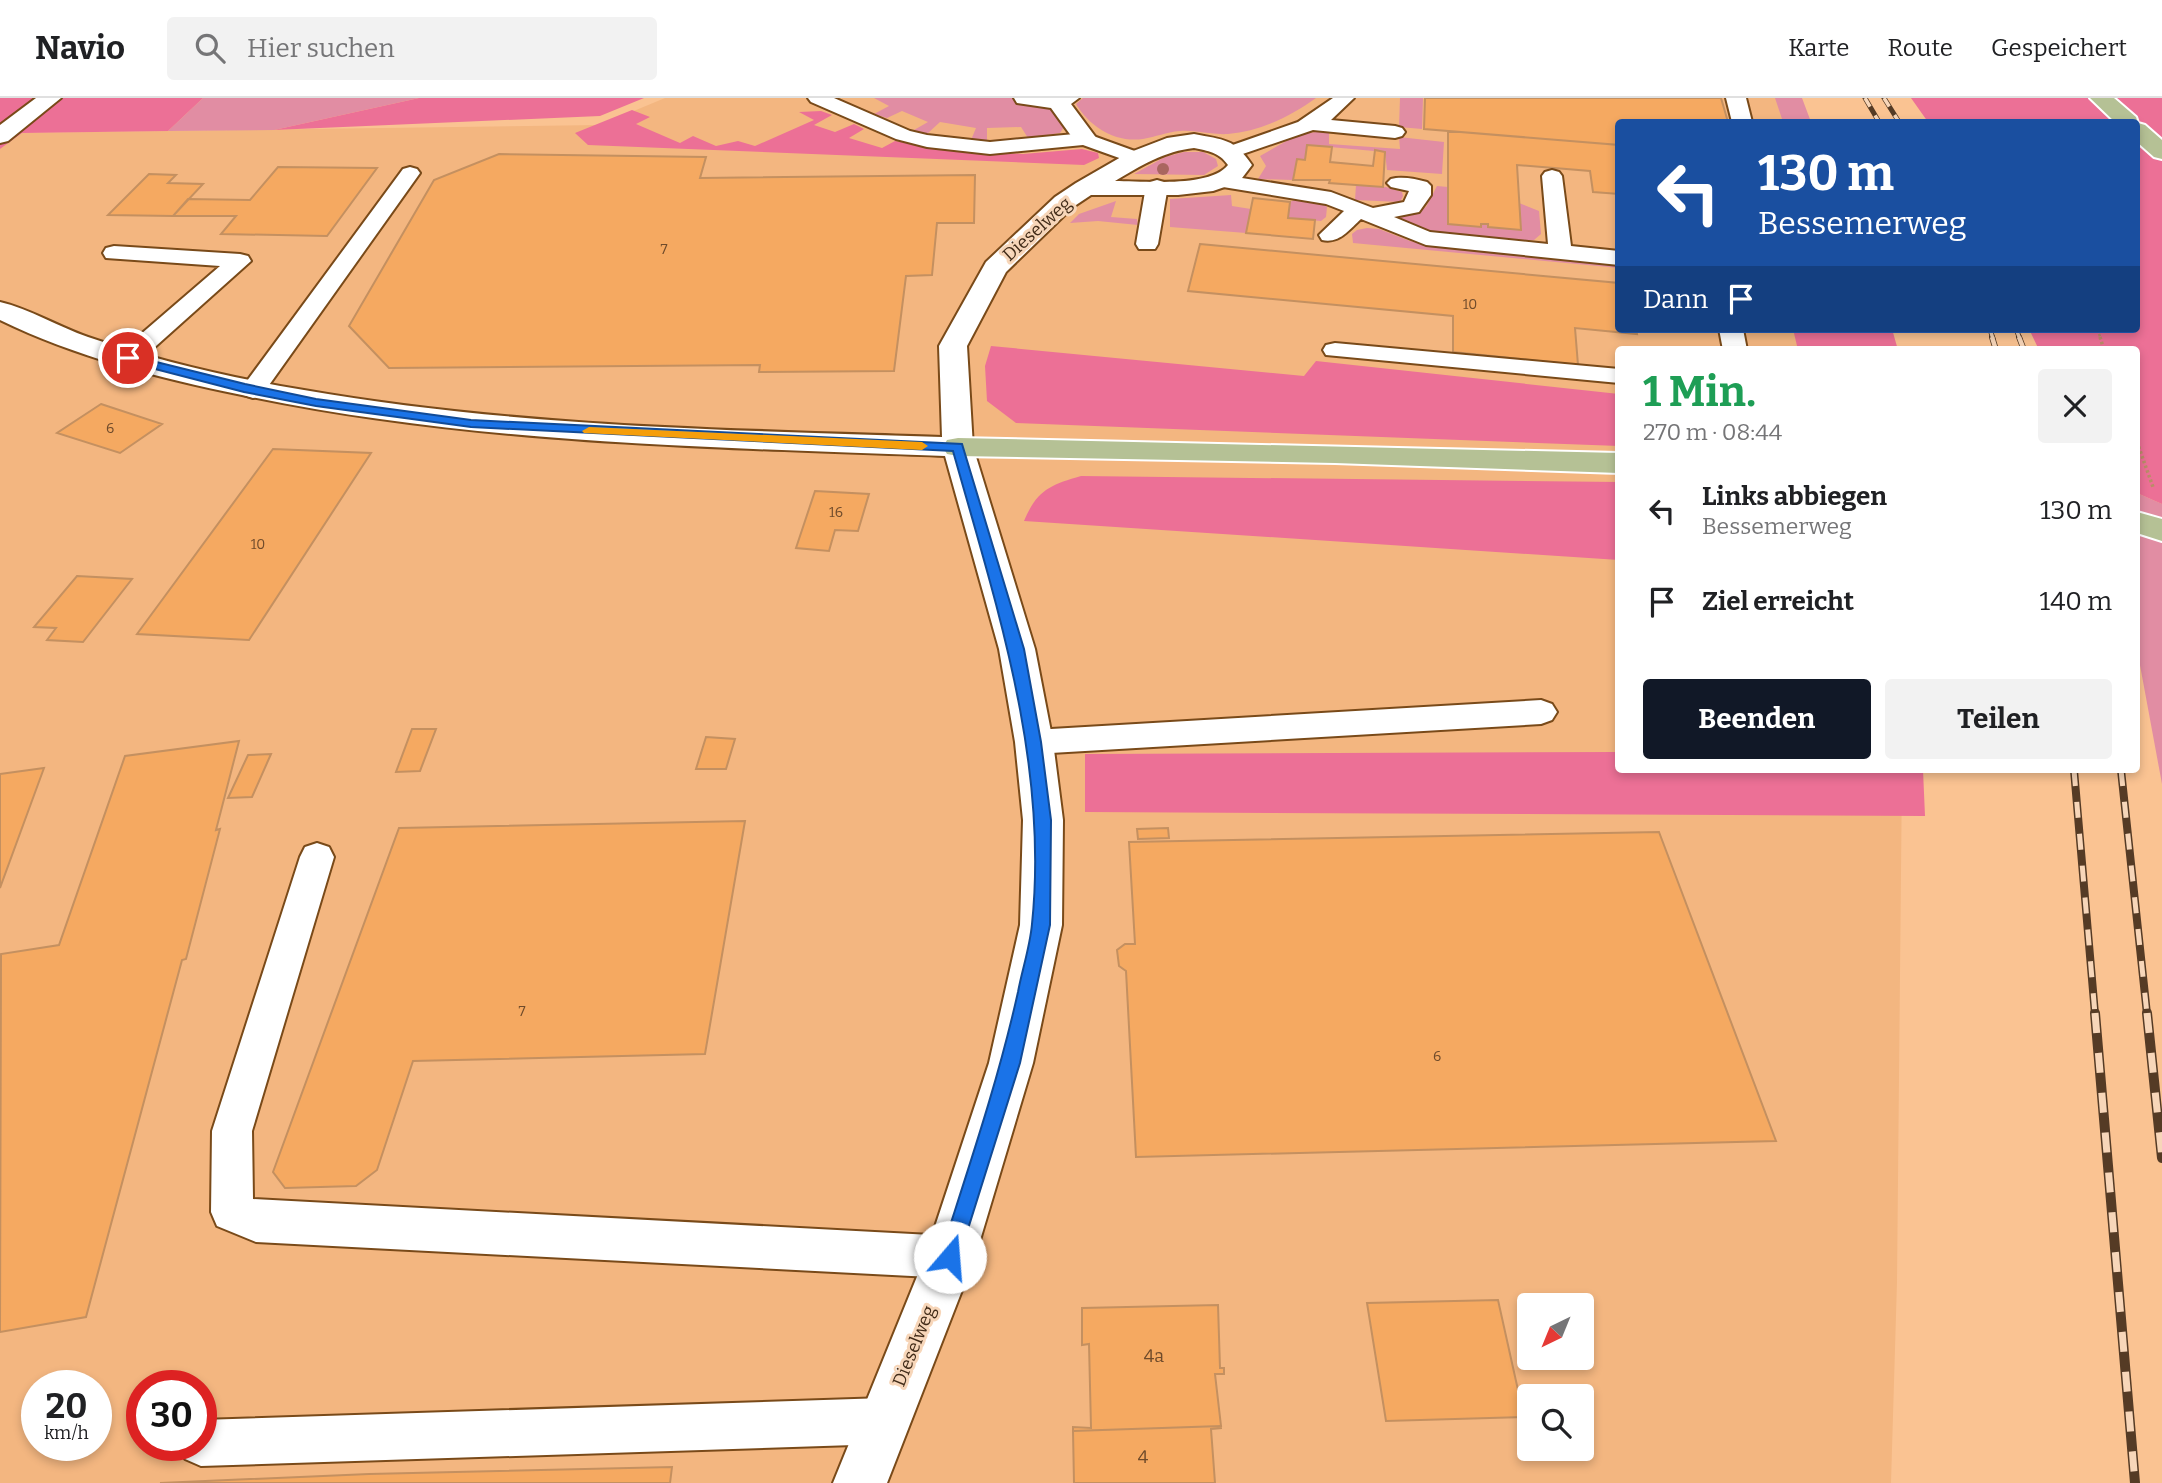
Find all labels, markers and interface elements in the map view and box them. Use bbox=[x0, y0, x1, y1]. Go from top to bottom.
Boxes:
search box bbox=[167, 17, 657, 80]
text: Navio bbox=[35, 28, 125, 68]
icon: search bbox=[191, 29, 229, 67]
text: Hier suchen bbox=[247, 33, 395, 64]
text: Karte bbox=[1788, 34, 1850, 62]
text: Route bbox=[1888, 34, 1953, 62]
text: Gespeichert bbox=[1991, 34, 2127, 62]
text: 130 m bbox=[1758, 144, 1894, 203]
icon: left bbox=[1643, 147, 1734, 238]
street label: Dieselweg bbox=[998, 192, 1076, 266]
text: Bessemerweg bbox=[1758, 204, 1967, 242]
house number: 7 bbox=[660, 241, 668, 258]
icon: arrive bbox=[1722, 280, 1760, 318]
text: Dann bbox=[1643, 284, 1708, 315]
house number: 10 bbox=[1463, 296, 1477, 313]
pin bbox=[98, 328, 158, 388]
icon: arrive bbox=[109, 339, 147, 377]
text: 1 Min. bbox=[1643, 367, 1756, 417]
button: close bbox=[2038, 369, 2112, 443]
text: 270 m · 08:44 bbox=[1643, 418, 1782, 446]
house number: 6 bbox=[106, 420, 114, 437]
text: Links abbiegen bbox=[1702, 481, 1887, 512]
icon: left bbox=[1643, 492, 1681, 530]
text: 130 m bbox=[2040, 495, 2112, 526]
house number: 16 bbox=[829, 504, 843, 521]
text: Bessemerweg bbox=[1702, 512, 1852, 540]
house number: 10 bbox=[251, 536, 265, 553]
icon: arrive bbox=[1643, 583, 1681, 621]
text: Ziel erreicht bbox=[1702, 586, 1854, 617]
text: 140 m bbox=[2040, 586, 2112, 617]
button: Beenden bbox=[1643, 679, 1871, 759]
button: Teilen bbox=[1885, 679, 2112, 759]
house number: 7 bbox=[518, 1003, 526, 1020]
house number: 6 bbox=[1433, 1048, 1441, 1065]
position arrow bbox=[913, 1220, 987, 1294]
north arrow bbox=[1517, 1293, 1594, 1370]
map controls bbox=[1517, 1293, 1594, 1461]
street label: Dieselweg bbox=[888, 1302, 940, 1390]
house number: 4a bbox=[1144, 1345, 1164, 1367]
speed limit sign: 30 bbox=[126, 1370, 217, 1461]
button: search bbox=[1517, 1384, 1594, 1461]
text: 20 bbox=[46, 1385, 87, 1427]
text: km/h bbox=[44, 1422, 89, 1444]
house number: 4 bbox=[1138, 1446, 1149, 1468]

